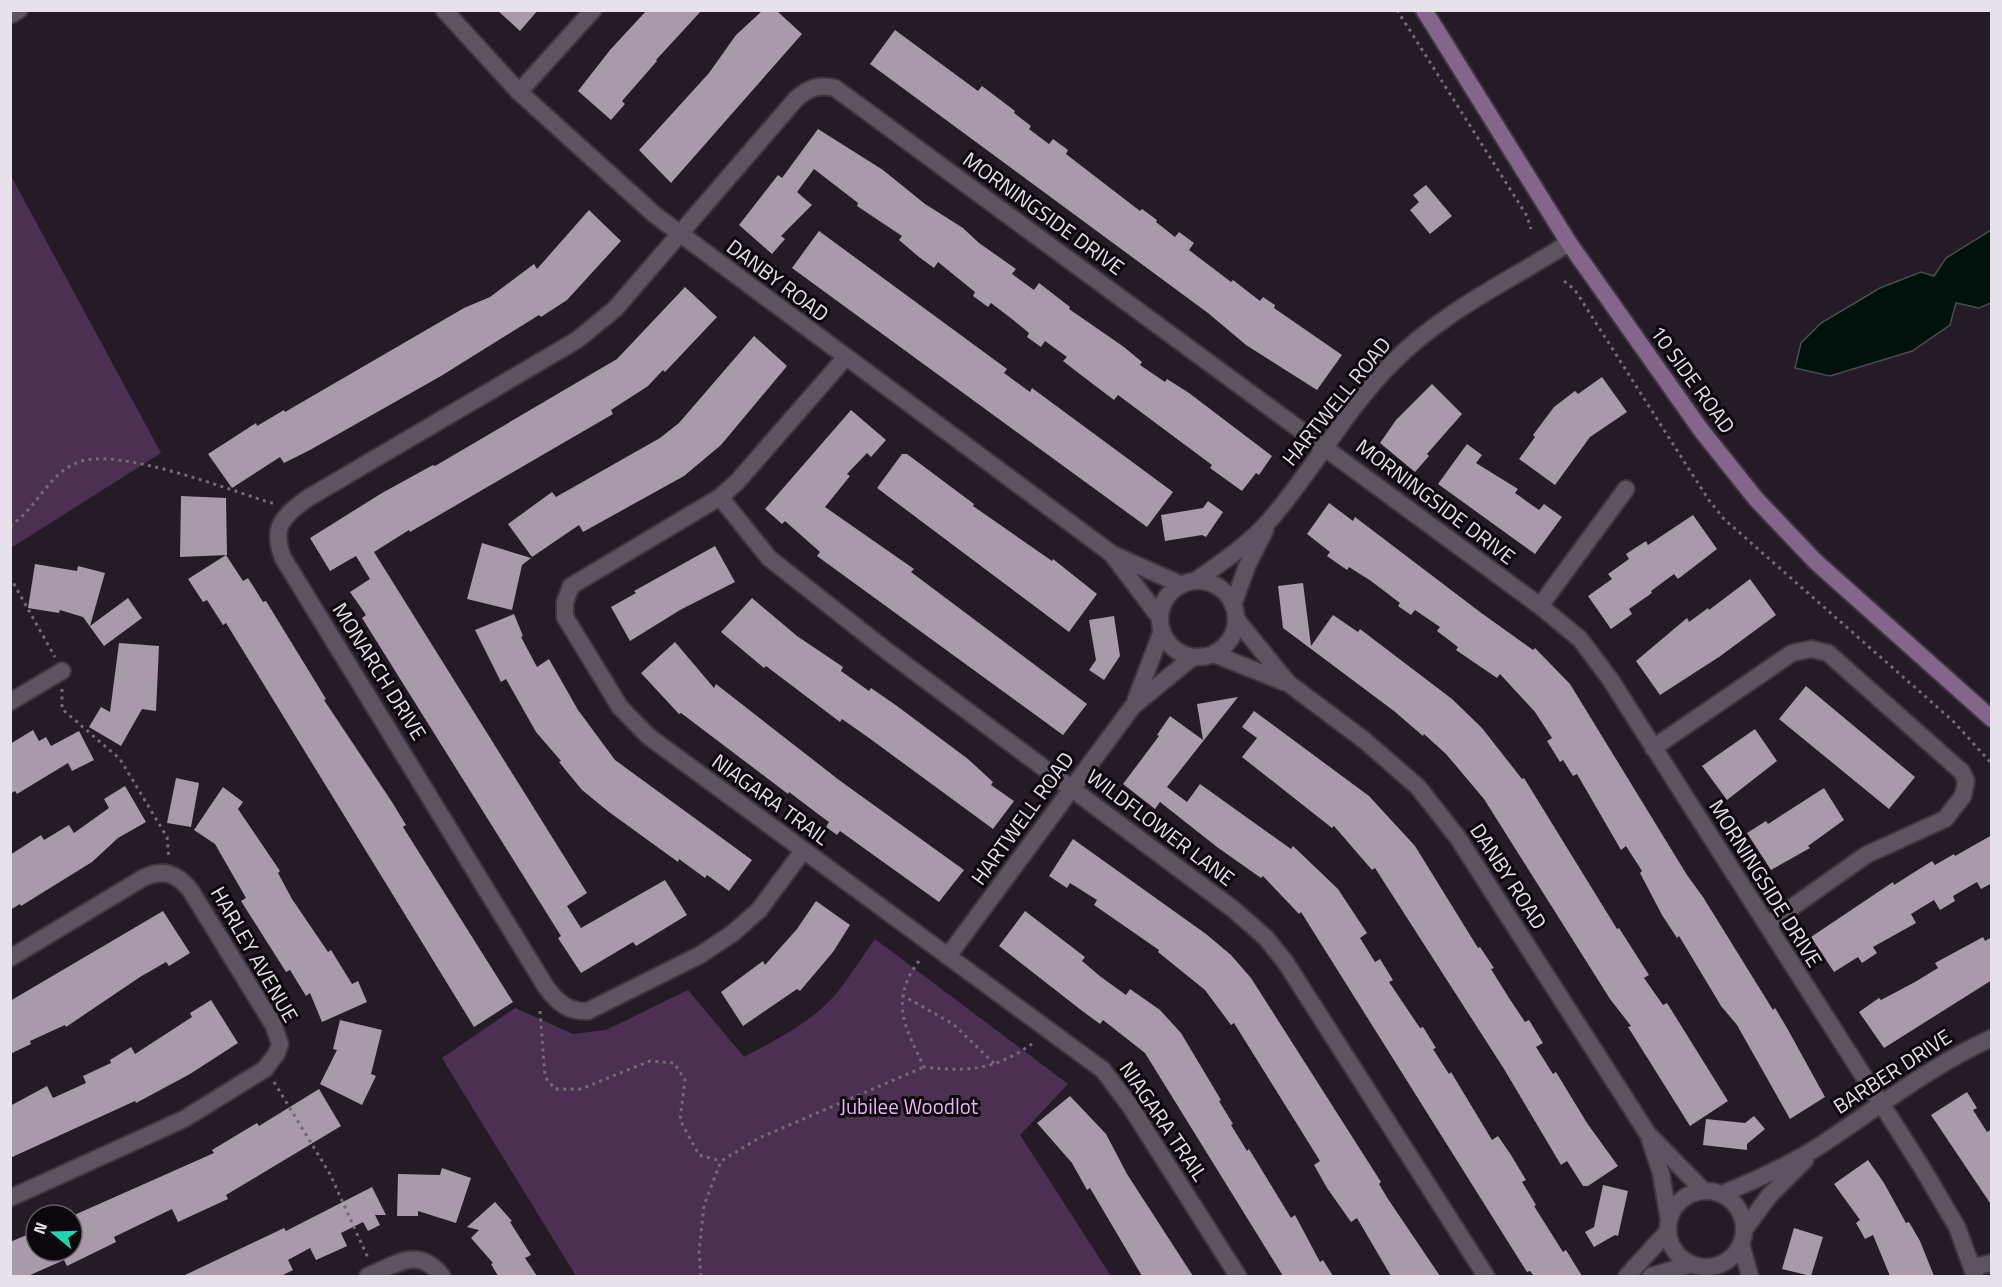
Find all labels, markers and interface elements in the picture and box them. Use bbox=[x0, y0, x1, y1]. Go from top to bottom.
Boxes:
street label: MORNINGSIDE DRIVE bbox=[957, 143, 1131, 283]
street label: DANBY ROAD bbox=[720, 231, 836, 329]
street label: 10 SIDE ROAD bbox=[1643, 318, 1743, 440]
street label: HARTWELL ROAD bbox=[1274, 330, 1398, 472]
street label: MORNINGSIDE DRIVE bbox=[1349, 430, 1523, 572]
street label: MONARCH DRIVE bbox=[325, 596, 435, 746]
street label: NIAGARA TRAIL bbox=[706, 745, 836, 853]
street label: HARTWELL ROAD bbox=[963, 745, 1081, 891]
street label: WILDFLOWER LANE bbox=[1080, 761, 1242, 893]
street label: MORNINGSIDE DRIVE bbox=[1701, 793, 1831, 973]
street label: DANBY ROAD bbox=[1463, 817, 1555, 935]
street label: HARLEY AVENUE bbox=[203, 880, 307, 1028]
street label: BARBER DRIVE bbox=[1826, 1021, 1958, 1121]
street label: NIAGARA TRAIL bbox=[1112, 1055, 1216, 1187]
park label: Jubilee Woodlot bbox=[840, 1090, 979, 1122]
north arrow bbox=[24, 1203, 84, 1263]
text: N bbox=[27, 1219, 53, 1237]

